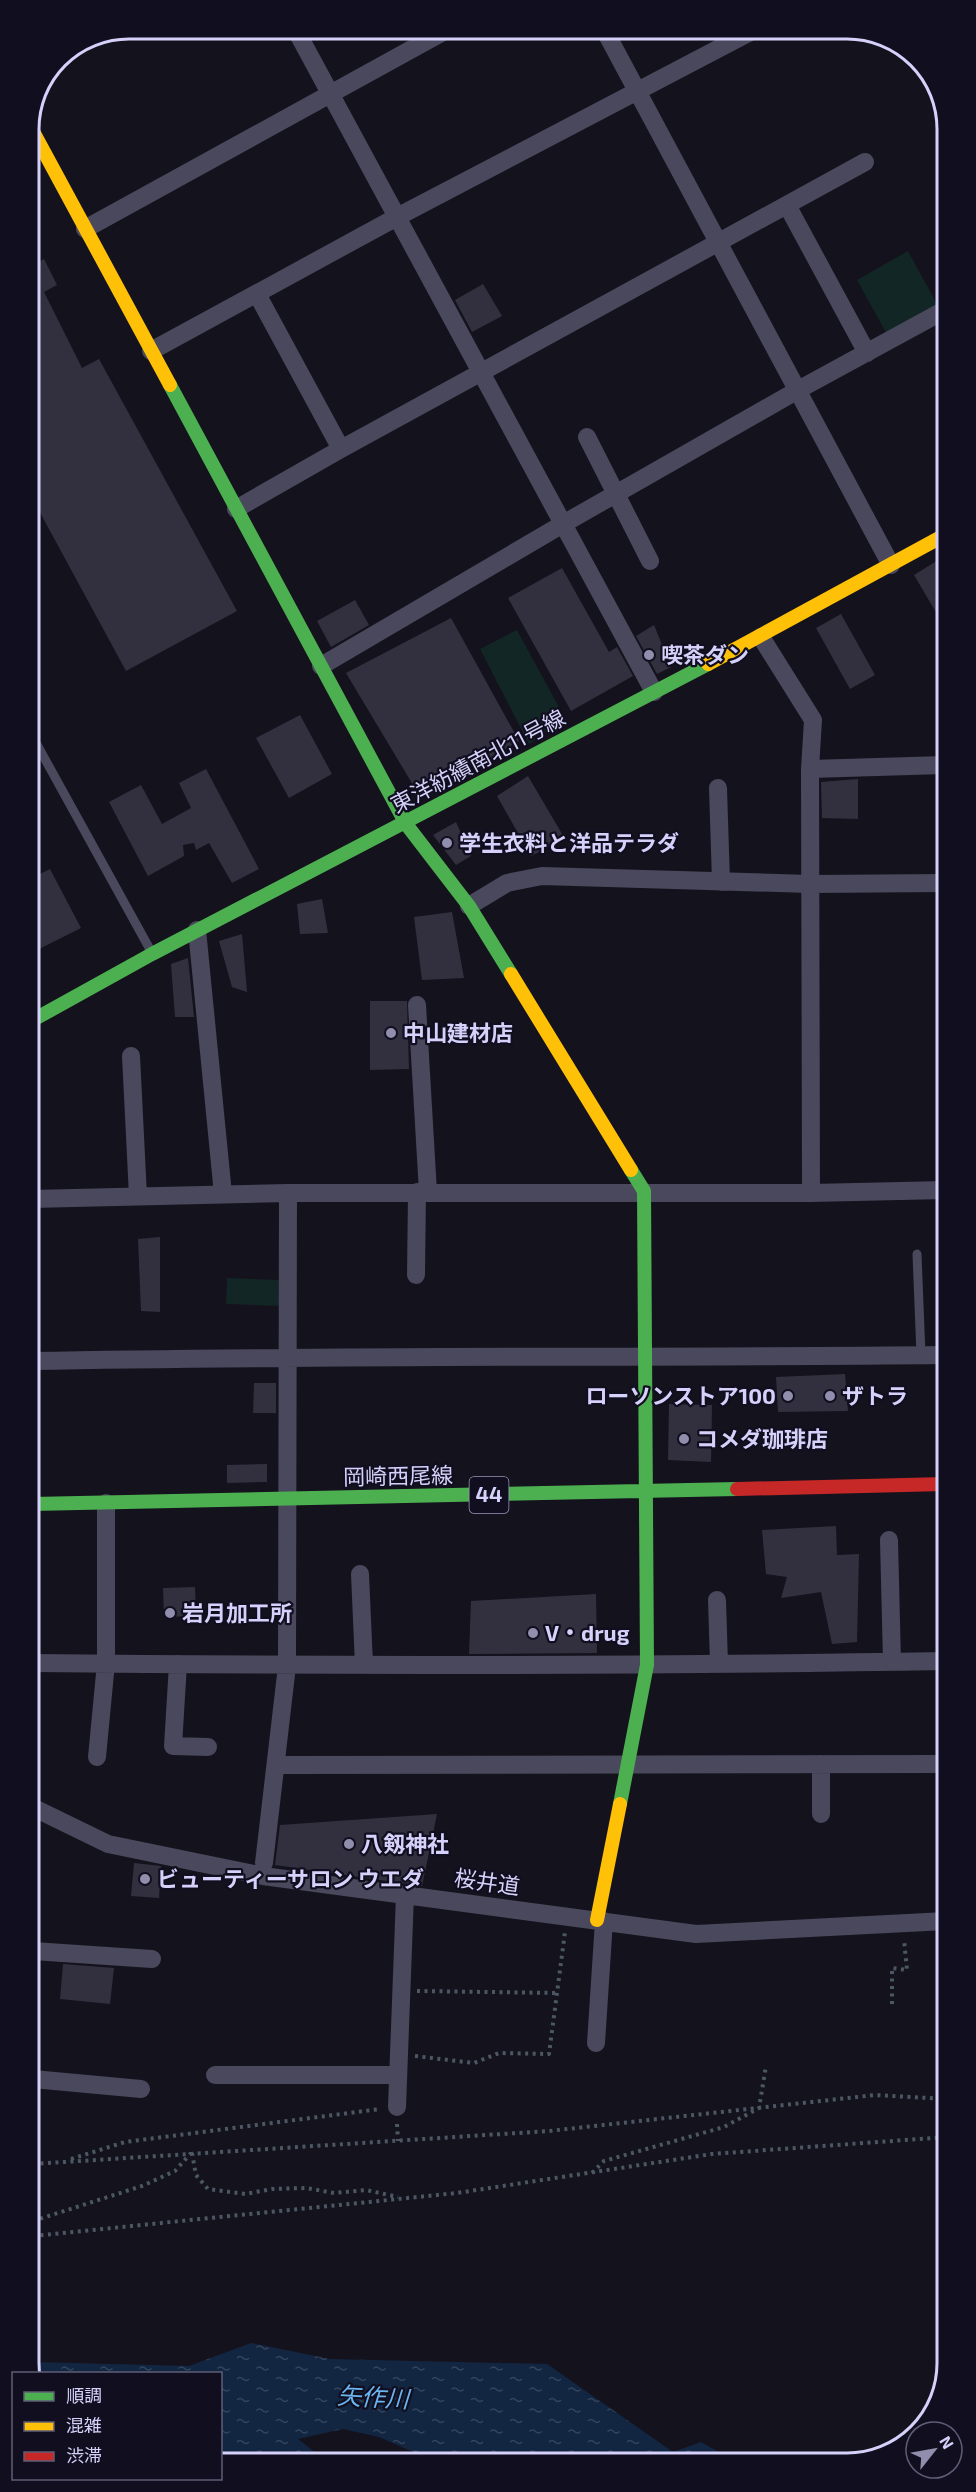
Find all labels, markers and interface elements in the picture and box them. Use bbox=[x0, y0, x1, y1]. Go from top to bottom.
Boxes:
place label: 喫茶ダン bbox=[661, 641, 749, 667]
marker: 喫茶ダン bbox=[642, 648, 656, 662]
street label: 東洋紡績南北11号線 bbox=[386, 703, 569, 817]
place label: 学生衣料と洋品テラダ bbox=[459, 829, 679, 855]
marker: 学生衣料と洋品テラダ bbox=[440, 836, 454, 850]
place label: 中山建材店 bbox=[403, 1019, 513, 1045]
marker: 中山建材店 bbox=[384, 1026, 398, 1040]
place label: ローソンストア100 bbox=[585, 1382, 776, 1408]
place label: ザトラ bbox=[842, 1382, 908, 1408]
marker: ローソンストア100 bbox=[781, 1389, 795, 1403]
marker: ザトラ bbox=[823, 1389, 837, 1403]
place label: コメダ珈琲店 bbox=[696, 1425, 828, 1451]
marker: コメダ珈琲店 bbox=[677, 1432, 691, 1446]
street label: 岡崎西尾線 bbox=[343, 1461, 453, 1489]
road number: 44 bbox=[470, 1477, 508, 1513]
place label: 岩月加工所 bbox=[182, 1599, 292, 1625]
marker: 岩月加工所 bbox=[163, 1606, 177, 1620]
place label: V・drug bbox=[545, 1619, 630, 1645]
marker: V・drug bbox=[526, 1626, 540, 1640]
place label: 八剱神社 bbox=[361, 1830, 449, 1856]
marker: 八剱神社 bbox=[342, 1837, 356, 1851]
street label: 桜井道 bbox=[453, 1864, 522, 1898]
place label: ビューティーサロン ウエダ bbox=[157, 1865, 424, 1891]
marker: ビューティーサロン ウエダ bbox=[138, 1872, 152, 1886]
legend bbox=[12, 2372, 222, 2480]
water label: 矢作川 bbox=[336, 2380, 413, 2413]
text: 順調 bbox=[66, 2384, 102, 2406]
text: 混雑 bbox=[66, 2414, 102, 2436]
north arrow bbox=[904, 2420, 964, 2480]
text: N bbox=[936, 2432, 958, 2452]
text: 渋滞 bbox=[66, 2444, 102, 2466]

